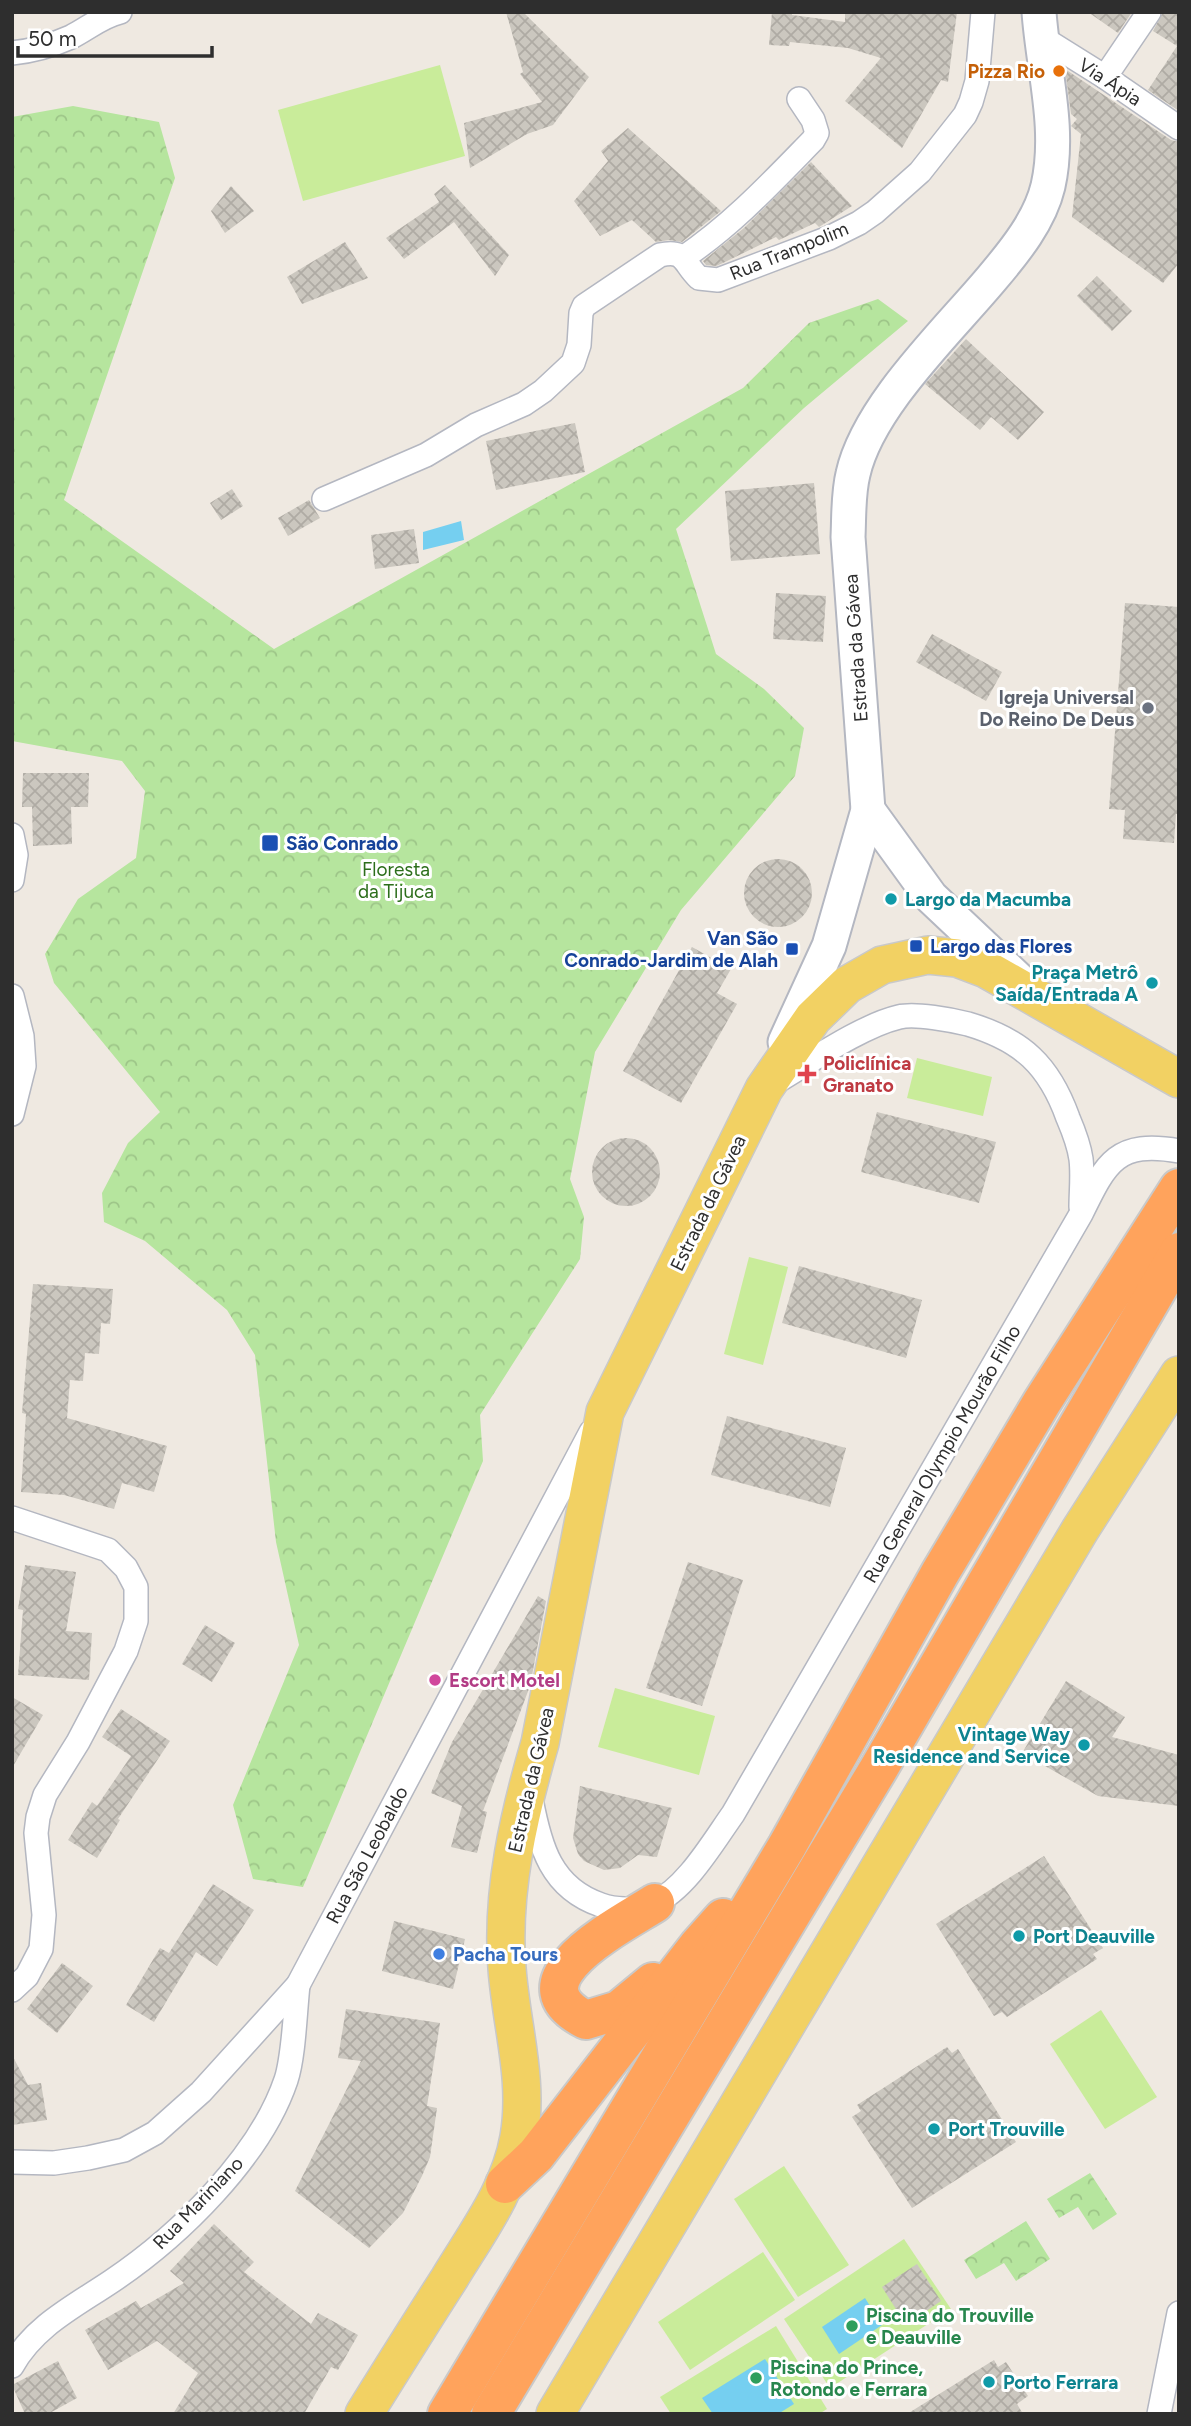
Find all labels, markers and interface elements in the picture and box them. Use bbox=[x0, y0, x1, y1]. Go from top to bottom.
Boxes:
scale bar bbox=[18, 14, 212, 58]
text: 50 m bbox=[28, 26, 77, 51]
street label: Via Ápia bbox=[1074, 53, 1146, 111]
place label: Pizza Rio bbox=[968, 60, 1045, 83]
marker: Pizza Rio bbox=[1051, 63, 1067, 79]
street label: Rua Trampolim bbox=[726, 217, 852, 285]
street label: Estrada da Gávea bbox=[839, 573, 873, 723]
place label: Igreja Universal Do Reino De Deus bbox=[979, 686, 1134, 731]
marker: Igreja Universal Do Reino De Deus bbox=[1140, 700, 1156, 716]
place label: São Conrado bbox=[286, 832, 398, 855]
marker: São Conrado bbox=[260, 833, 280, 853]
park label: Floresta da Tijuca bbox=[358, 858, 434, 903]
place label: Largo da Macumba bbox=[905, 888, 1071, 911]
marker: Largo da Macumba bbox=[883, 891, 899, 907]
place label: Van São Conrado-Jardim de Alah bbox=[564, 927, 778, 972]
place label: Largo das Flores bbox=[930, 935, 1072, 958]
marker: Largo das Flores bbox=[908, 938, 924, 954]
marker: Van São Conrado-Jardim de Alah bbox=[784, 941, 800, 957]
place label: Praça Metrô Saída/Entrada A bbox=[995, 961, 1138, 1006]
marker: Praça Metrô Saída/Entrada A bbox=[1144, 975, 1160, 991]
place label: Policlínica Granato bbox=[823, 1052, 911, 1097]
marker: Policlínica Granato bbox=[797, 1064, 817, 1084]
street label: Estrada da Gávea bbox=[665, 1131, 751, 1275]
street label: Rua General Olympio Mourão Filho bbox=[859, 1321, 1025, 1587]
place label: Escort Motel bbox=[449, 1669, 560, 1692]
marker: Escort Motel bbox=[427, 1672, 443, 1688]
street label: Estrada da Gávea bbox=[503, 1705, 559, 1855]
place label: Vintage Way Residence and Service bbox=[873, 1723, 1070, 1768]
marker: Vintage Way Residence and Service bbox=[1076, 1737, 1092, 1753]
street label: Rua São Leobaldo bbox=[321, 1782, 413, 1928]
place label: Port Deauville bbox=[1033, 1925, 1155, 1948]
marker: Port Deauville bbox=[1011, 1928, 1027, 1944]
place label: Pacha Tours bbox=[453, 1943, 558, 1966]
marker: Pacha Tours bbox=[431, 1946, 447, 1962]
place label: Port Trouville bbox=[948, 2118, 1065, 2141]
marker: Port Trouville bbox=[926, 2121, 942, 2137]
street label: Rua Mariniano bbox=[148, 2152, 248, 2254]
place label: Piscina do Trouville e Deauville bbox=[866, 2304, 1034, 2349]
marker: Piscina do Trouville e Deauville bbox=[844, 2318, 860, 2334]
place label: Piscina do Prince, Rotondo e Ferrara bbox=[770, 2356, 927, 2401]
marker: Piscina do Prince, Rotondo e Ferrara bbox=[748, 2370, 764, 2386]
place label: Porto Ferrara bbox=[1003, 2371, 1118, 2394]
marker: Porto Ferrara bbox=[981, 2374, 997, 2390]

